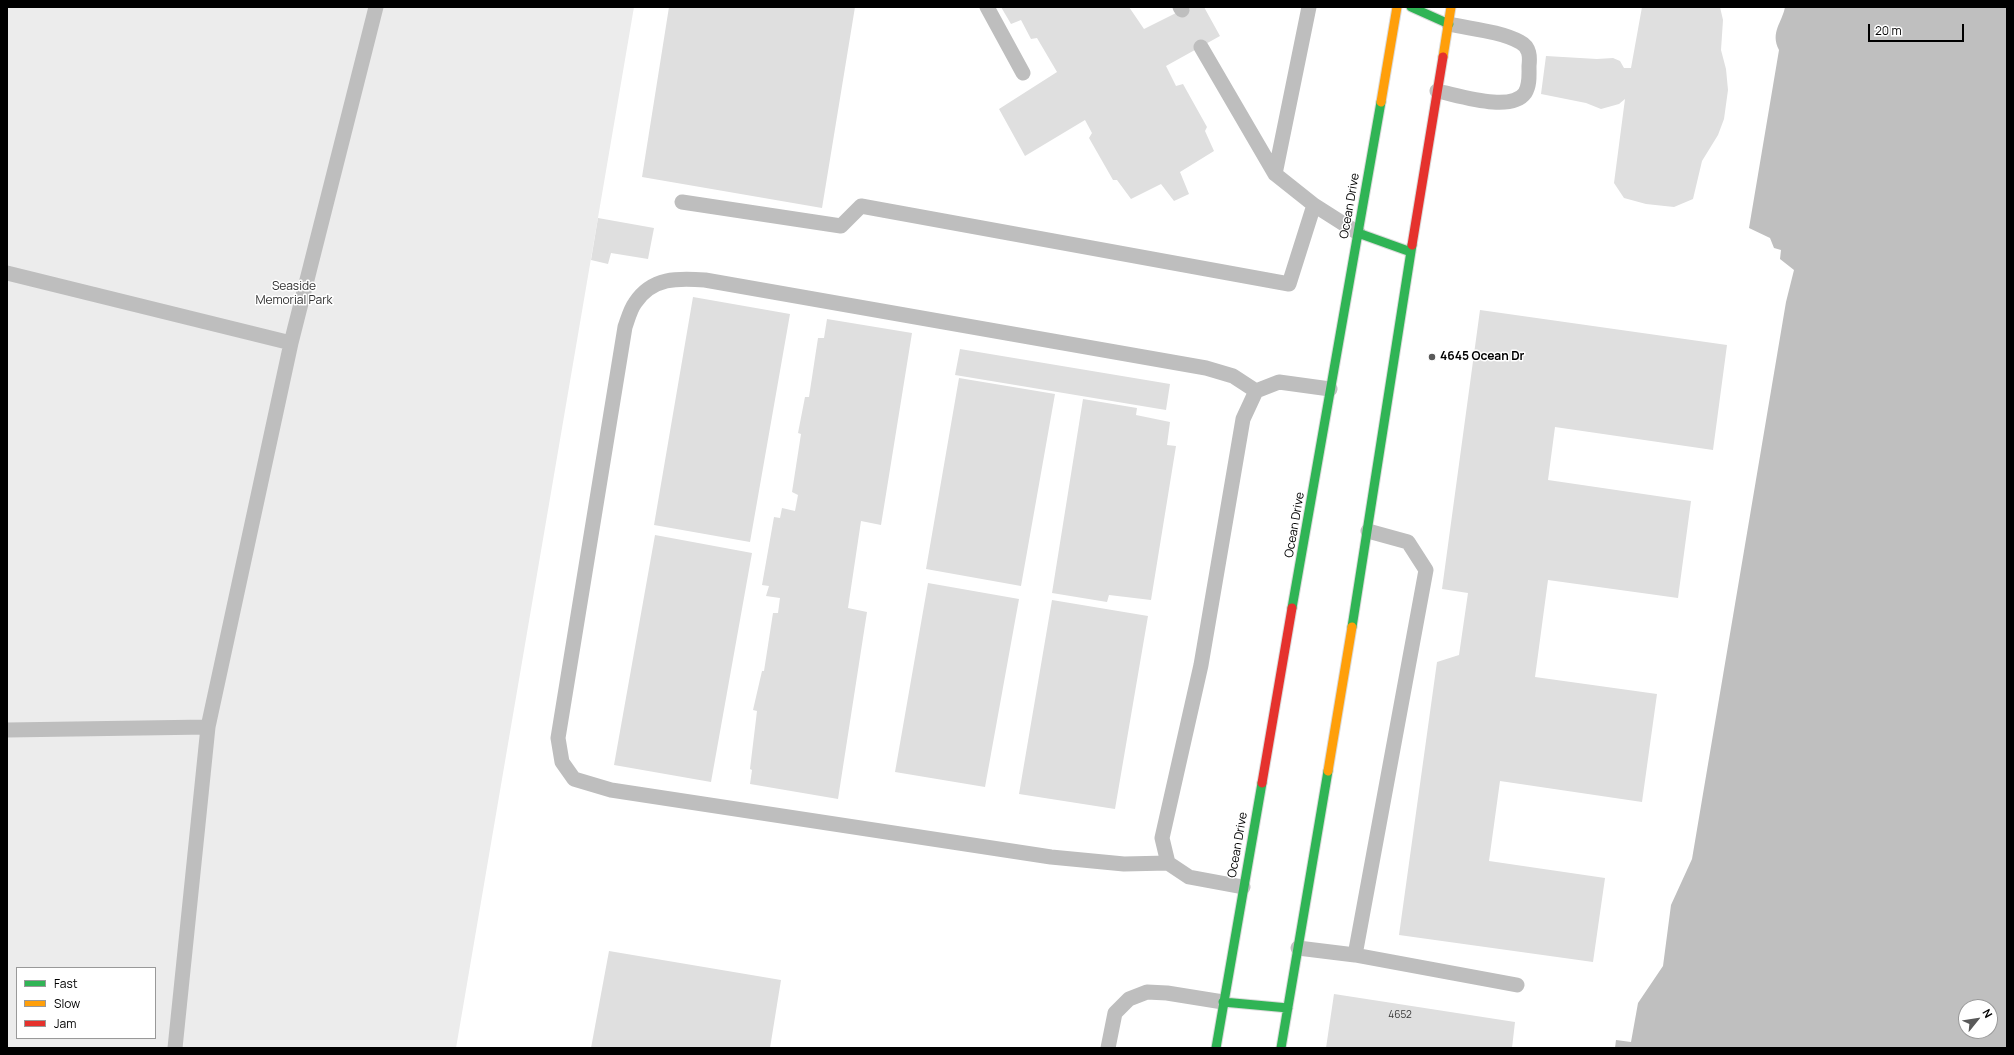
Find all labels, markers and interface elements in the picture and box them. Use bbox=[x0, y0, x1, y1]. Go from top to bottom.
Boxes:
scale bar bbox=[1870, 16, 1966, 42]
text: 20 m bbox=[1875, 22, 1902, 39]
street label: Ocean Drive bbox=[1337, 172, 1363, 240]
park label: Seaside Memorial Park bbox=[255, 280, 333, 308]
place label: 4645 Ocean Dr bbox=[1440, 350, 1524, 364]
marker: 4645 Ocean Dr bbox=[1427, 352, 1437, 362]
street label: Ocean Drive bbox=[1282, 491, 1308, 559]
street label: Ocean Drive bbox=[1225, 811, 1251, 879]
legend bbox=[16, 967, 156, 1039]
text: Fast bbox=[54, 975, 78, 992]
text: Slow bbox=[54, 995, 80, 1012]
north arrow bbox=[1958, 999, 1998, 1039]
text: N bbox=[1979, 1006, 1996, 1020]
house number: 4652 bbox=[1388, 1009, 1412, 1021]
text: Jam bbox=[54, 1015, 76, 1032]

